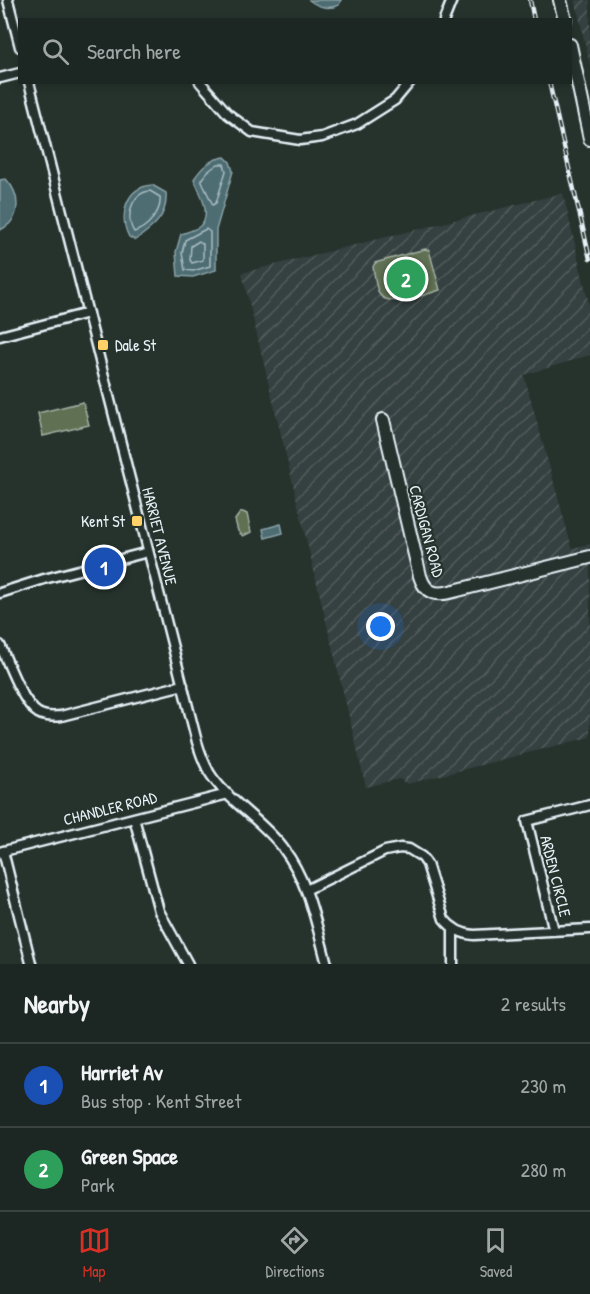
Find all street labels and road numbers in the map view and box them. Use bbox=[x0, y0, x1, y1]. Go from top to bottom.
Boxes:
street label: CARDIGAN ROAD bbox=[404, 483, 450, 580]
street label: HARRIET AVENUE bbox=[137, 485, 183, 587]
street label: CHANDLER ROAD bbox=[61, 786, 159, 830]
street label: ARDEN CIRCLE bbox=[535, 833, 577, 919]

